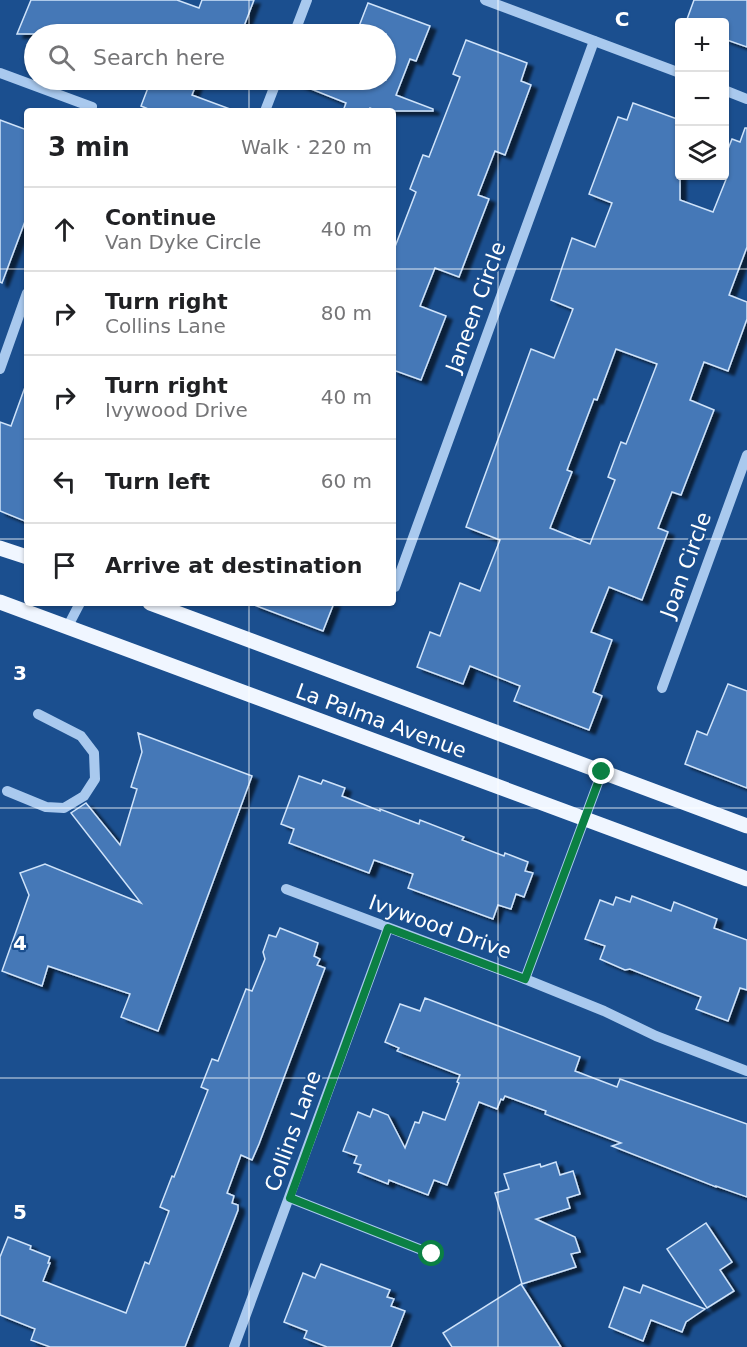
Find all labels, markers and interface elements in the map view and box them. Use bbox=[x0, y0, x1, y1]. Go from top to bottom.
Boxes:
text: C bbox=[615, 7, 629, 31]
map controls bbox=[675, 18, 729, 180]
button: + bbox=[675, 18, 729, 72]
search box bbox=[24, 24, 396, 90]
icon: search bbox=[45, 41, 78, 74]
text: Search here bbox=[93, 45, 225, 70]
button: − bbox=[675, 72, 729, 126]
button: layers bbox=[675, 126, 729, 180]
text: 3 min bbox=[48, 132, 130, 162]
text: Walk · 220 m bbox=[241, 135, 372, 159]
text: Continue bbox=[105, 205, 216, 230]
icon: ahead bbox=[48, 213, 81, 246]
text: 40 m bbox=[321, 217, 372, 241]
text: Van Dyke Circle bbox=[105, 230, 261, 254]
street label: Janeen Circle bbox=[441, 238, 511, 377]
text: Turn right bbox=[105, 289, 228, 314]
icon: right bbox=[48, 297, 81, 330]
text: 80 m bbox=[321, 301, 372, 325]
text: Collins Lane bbox=[105, 314, 226, 338]
text: Turn right bbox=[105, 373, 228, 398]
icon: right bbox=[48, 381, 81, 414]
text: 40 m bbox=[321, 385, 372, 409]
text: Ivywood Drive bbox=[105, 398, 248, 422]
icon: left bbox=[48, 465, 81, 498]
text: Turn left bbox=[105, 469, 210, 494]
text: 60 m bbox=[321, 469, 372, 493]
street label: Joan Circle bbox=[655, 509, 716, 623]
icon: arrive bbox=[48, 549, 81, 582]
text: Arrive at destination bbox=[105, 553, 362, 578]
text: 3 bbox=[13, 661, 27, 685]
street label: La Palma Avenue bbox=[292, 679, 470, 763]
route end bbox=[588, 758, 614, 784]
street label: Ivywood Drive bbox=[365, 890, 515, 964]
text: 4 bbox=[13, 931, 27, 955]
street label: Collins Lane bbox=[260, 1067, 326, 1195]
text: 5 bbox=[13, 1200, 27, 1224]
route start bbox=[418, 1240, 444, 1266]

